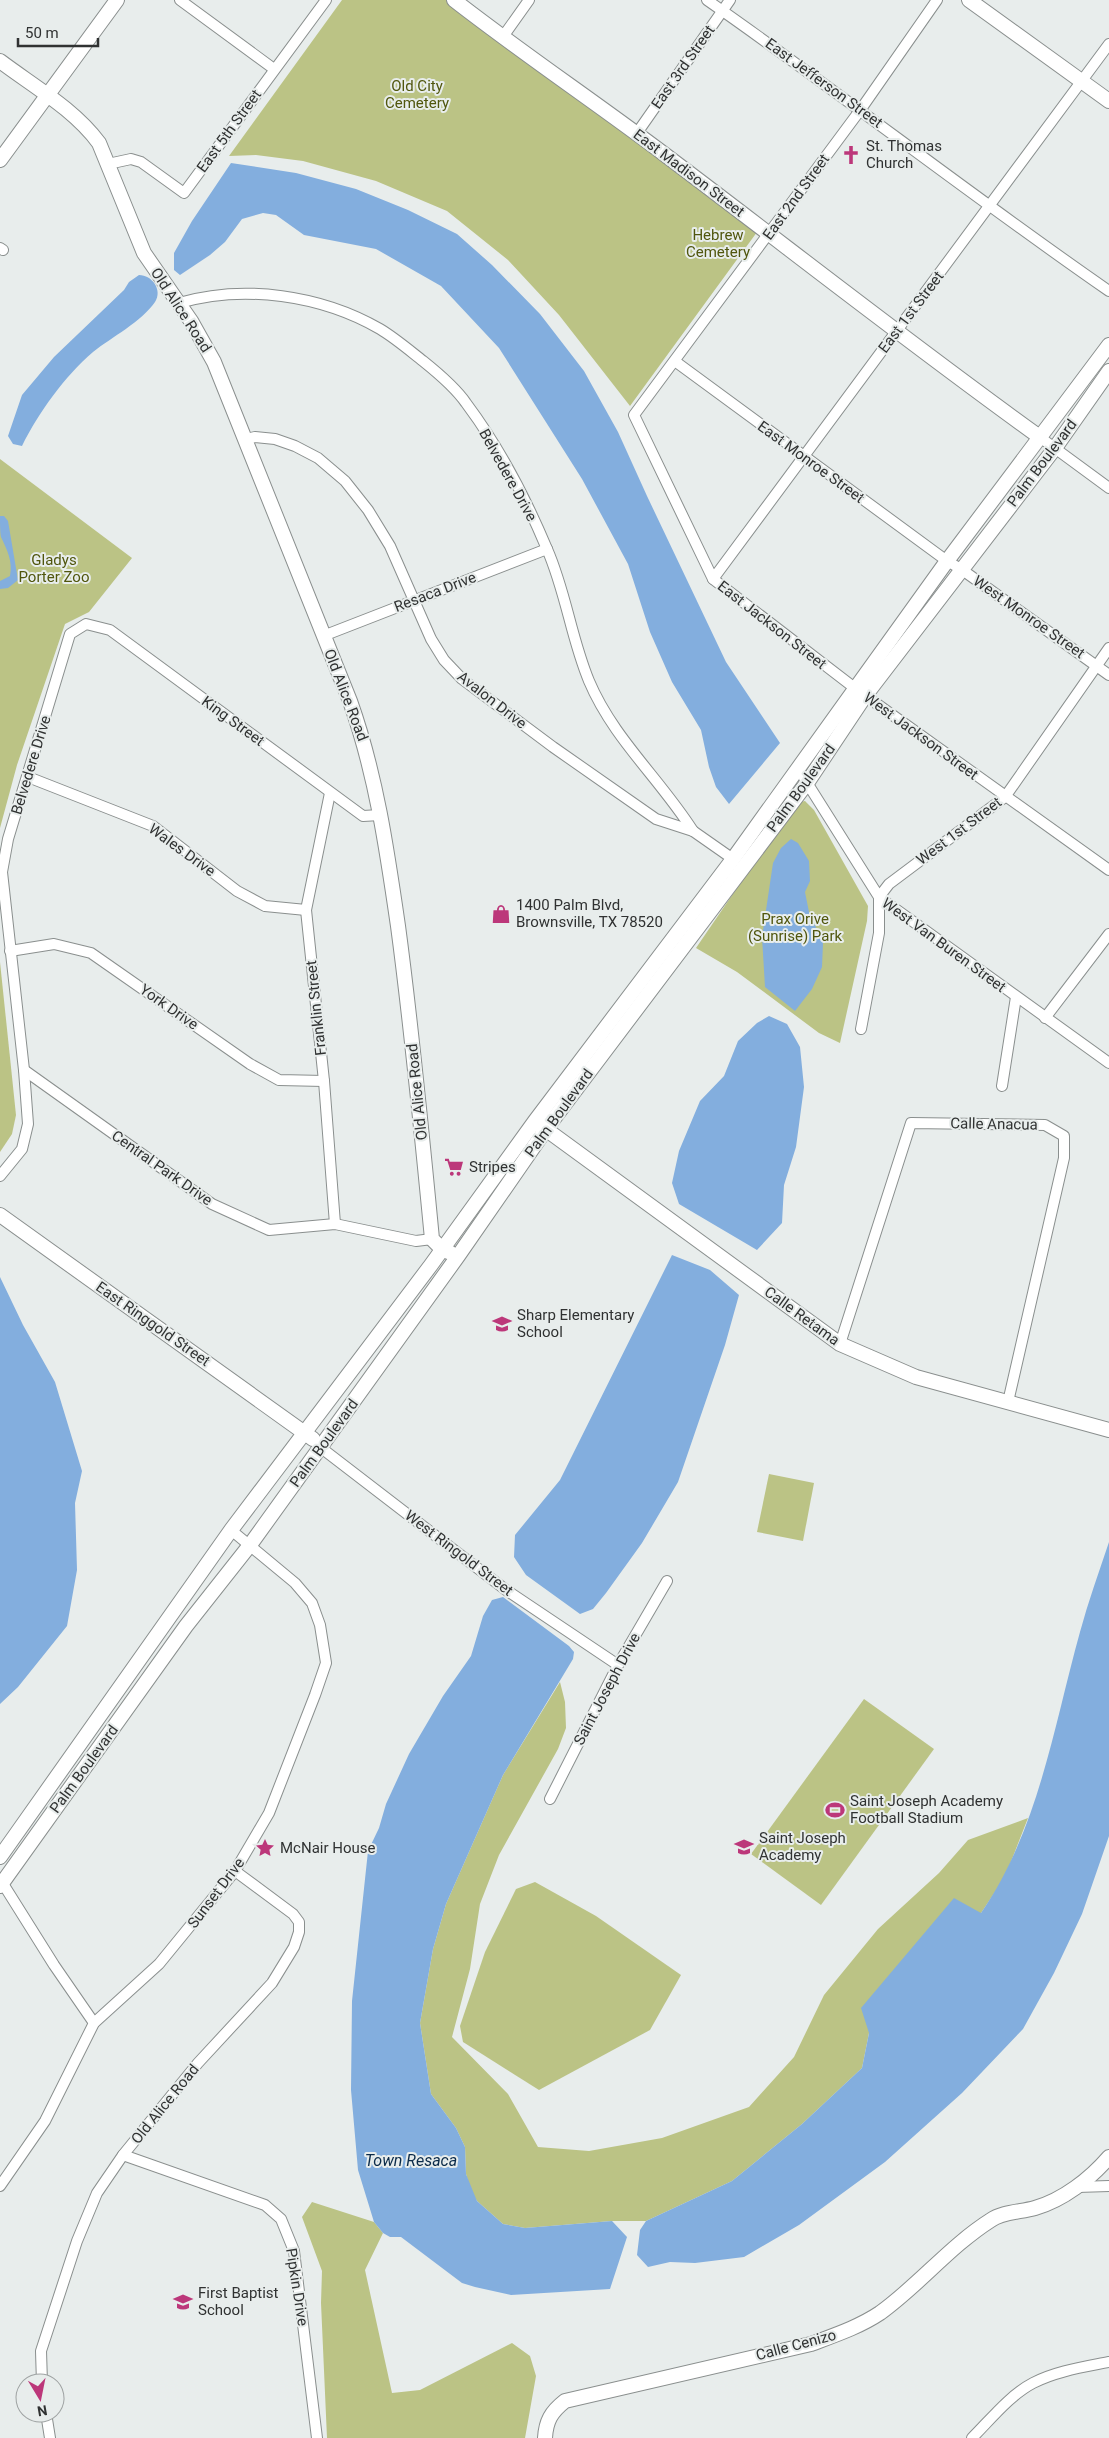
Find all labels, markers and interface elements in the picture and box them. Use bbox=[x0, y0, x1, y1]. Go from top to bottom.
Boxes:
scale bar bbox=[18, 15, 98, 47]
street label: East 3rd Street bbox=[647, 22, 719, 112]
text: 50 m bbox=[25, 24, 59, 42]
street label: East Jefferson Street bbox=[762, 34, 886, 132]
park label: Old City Cemetery bbox=[385, 77, 449, 112]
street label: East 5th Street bbox=[193, 86, 265, 176]
street label: East Madison Street bbox=[630, 125, 748, 221]
place label: St. Thomas Church bbox=[866, 137, 942, 172]
church icon: St. Thomas Church bbox=[840, 144, 862, 166]
street label: East 2nd Street bbox=[759, 151, 833, 243]
park label: Hebrew Cemetery bbox=[686, 226, 750, 261]
street label: Old Alice Road bbox=[147, 264, 215, 356]
street label: East 1st Street bbox=[874, 268, 948, 356]
street label: Palm Boulevard bbox=[1003, 416, 1081, 510]
street label: East Monroe Street bbox=[754, 417, 868, 507]
street label: Belvedere Drive bbox=[475, 426, 541, 524]
park label: Gladys Porter Zoo bbox=[19, 551, 89, 586]
street label: Resaca Drive bbox=[391, 568, 479, 616]
street label: West Monroe Street bbox=[970, 572, 1088, 662]
street label: East Jackson Street bbox=[714, 577, 830, 673]
street label: Old Alice Road bbox=[320, 646, 372, 744]
street label: Avalon Drive bbox=[454, 667, 530, 733]
street label: West Jackson Street bbox=[860, 688, 982, 784]
street label: King Street bbox=[198, 692, 268, 750]
street label: Belvedere Drive bbox=[7, 713, 55, 817]
street label: Palm Boulevard bbox=[763, 740, 839, 836]
street label: West 1st Street bbox=[913, 793, 1005, 869]
street label: Wales Drive bbox=[145, 820, 219, 880]
street label: West Van Buren Street bbox=[878, 894, 1010, 996]
place label: 1400 Palm Blvd, Brownsville, TX 78520 bbox=[516, 896, 663, 931]
shop icon: 1400 Palm Blvd, Brownsville, TX 78520 bbox=[490, 903, 512, 925]
park label: Prax Orive (Sunrise) Park bbox=[748, 910, 842, 945]
street label: Franklin Street bbox=[302, 959, 330, 1057]
street label: York Drive bbox=[136, 980, 202, 1034]
street label: Old Alice Road bbox=[403, 1043, 431, 1141]
street label: Palm Boulevard bbox=[521, 1065, 597, 1161]
street label: Calle Anacua bbox=[950, 1114, 1038, 1134]
street label: Central Park Drive bbox=[108, 1127, 216, 1209]
supermarket icon: Stripes bbox=[443, 1156, 465, 1178]
place label: Stripes bbox=[469, 1158, 516, 1176]
street label: East Ringgold Street bbox=[93, 1278, 214, 1370]
street label: Calle Retama bbox=[761, 1283, 843, 1349]
place label: Sharp Elementary School bbox=[517, 1306, 634, 1341]
school or university icon: Sharp Elementary School bbox=[491, 1313, 513, 1335]
street label: Palm Boulevard bbox=[286, 1395, 362, 1491]
street label: West Ringold Street bbox=[401, 1506, 517, 1600]
street label: Saint Joseph Drive bbox=[570, 1630, 644, 1748]
street label: Palm Boulevard bbox=[46, 1721, 122, 1817]
place label: Saint Joseph Academy Football Stadium bbox=[850, 1792, 1003, 1827]
sports icon: Saint Joseph Academy Football Stadium bbox=[824, 1799, 846, 1821]
place label: Saint Joseph Academy bbox=[759, 1829, 846, 1864]
school or university icon: Saint Joseph Academy bbox=[733, 1836, 755, 1858]
place icon: McNair House bbox=[254, 1837, 276, 1859]
place label: McNair House bbox=[280, 1839, 376, 1857]
street label: Sunset Drive bbox=[184, 1854, 248, 1932]
street label: Old Alice Road bbox=[127, 2061, 203, 2147]
water label: Town Resaca bbox=[365, 2151, 457, 2170]
street label: Pipkin Drive bbox=[282, 2247, 312, 2327]
place label: First Baptist School bbox=[198, 2284, 279, 2319]
school or university icon: First Baptist School bbox=[172, 2291, 194, 2313]
street label: Calle Cenizo bbox=[754, 2326, 838, 2364]
north arrow bbox=[15, 2373, 65, 2423]
text: N bbox=[36, 2402, 49, 2420]

